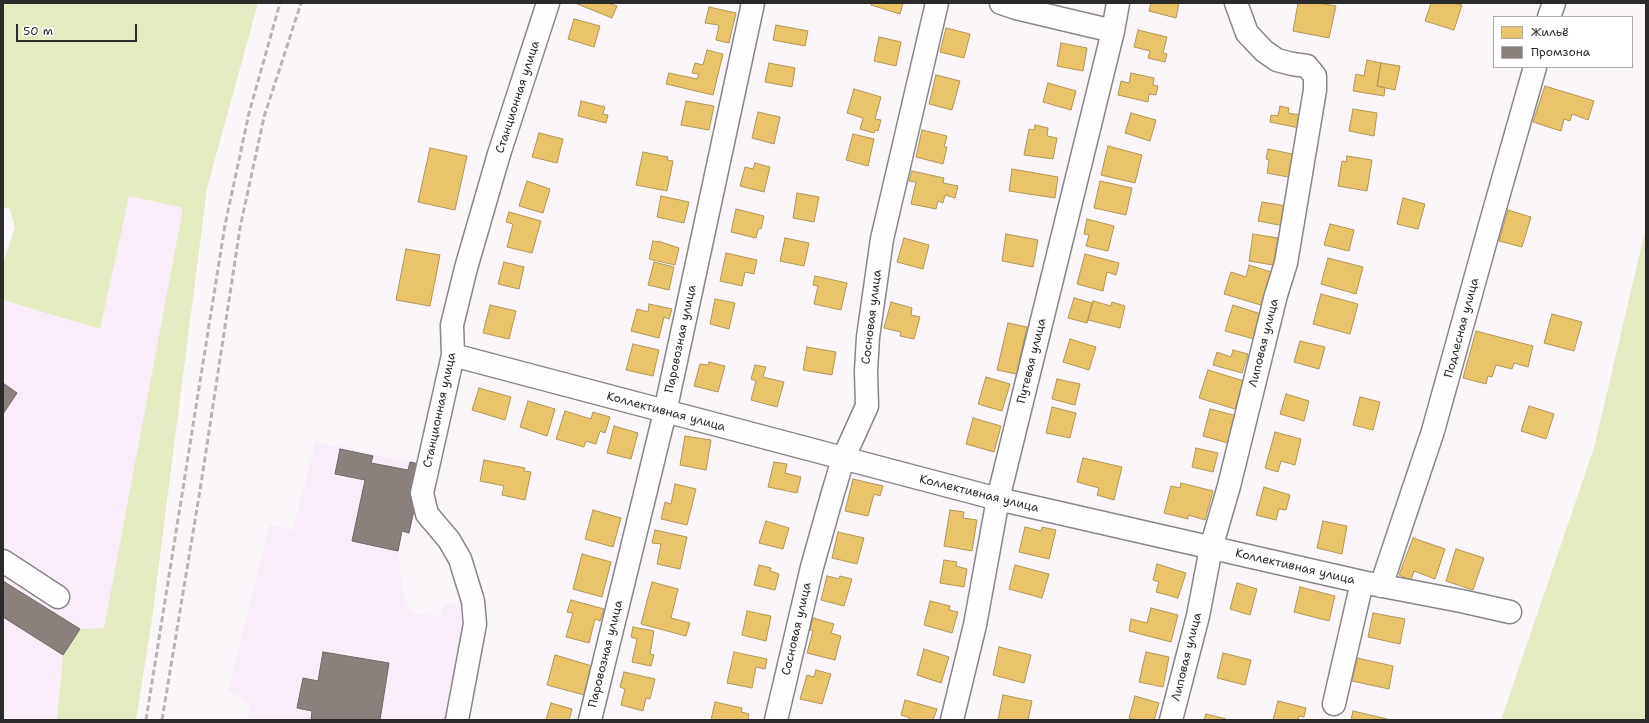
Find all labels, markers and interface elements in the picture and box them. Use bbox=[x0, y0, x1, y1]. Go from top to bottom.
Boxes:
scale bar bbox=[18, 16, 139, 42]
legend bbox=[1493, 16, 1633, 68]
text: 50 m bbox=[23, 23, 53, 39]
text: Жильё bbox=[1531, 24, 1569, 40]
street label: Станционная улица bbox=[493, 39, 543, 155]
text: Промзона bbox=[1531, 44, 1590, 60]
street label: Сосновая улица bbox=[859, 269, 885, 365]
street label: Подлесная улица bbox=[1442, 276, 1482, 380]
street label: Паровозная улица bbox=[662, 284, 700, 394]
street label: Липовая улица bbox=[1246, 297, 1282, 389]
street label: Путевая улица bbox=[1014, 317, 1050, 405]
street label: Станционная улица bbox=[421, 351, 459, 469]
street label: Коллективная улица bbox=[605, 389, 727, 435]
street label: Коллективная улица bbox=[918, 472, 1040, 516]
street label: Коллективная улица bbox=[1234, 546, 1356, 588]
street label: Сосновая улица bbox=[779, 581, 815, 677]
street label: Паровозная улица bbox=[586, 599, 626, 709]
street label: Липовая улица bbox=[1169, 611, 1205, 703]

